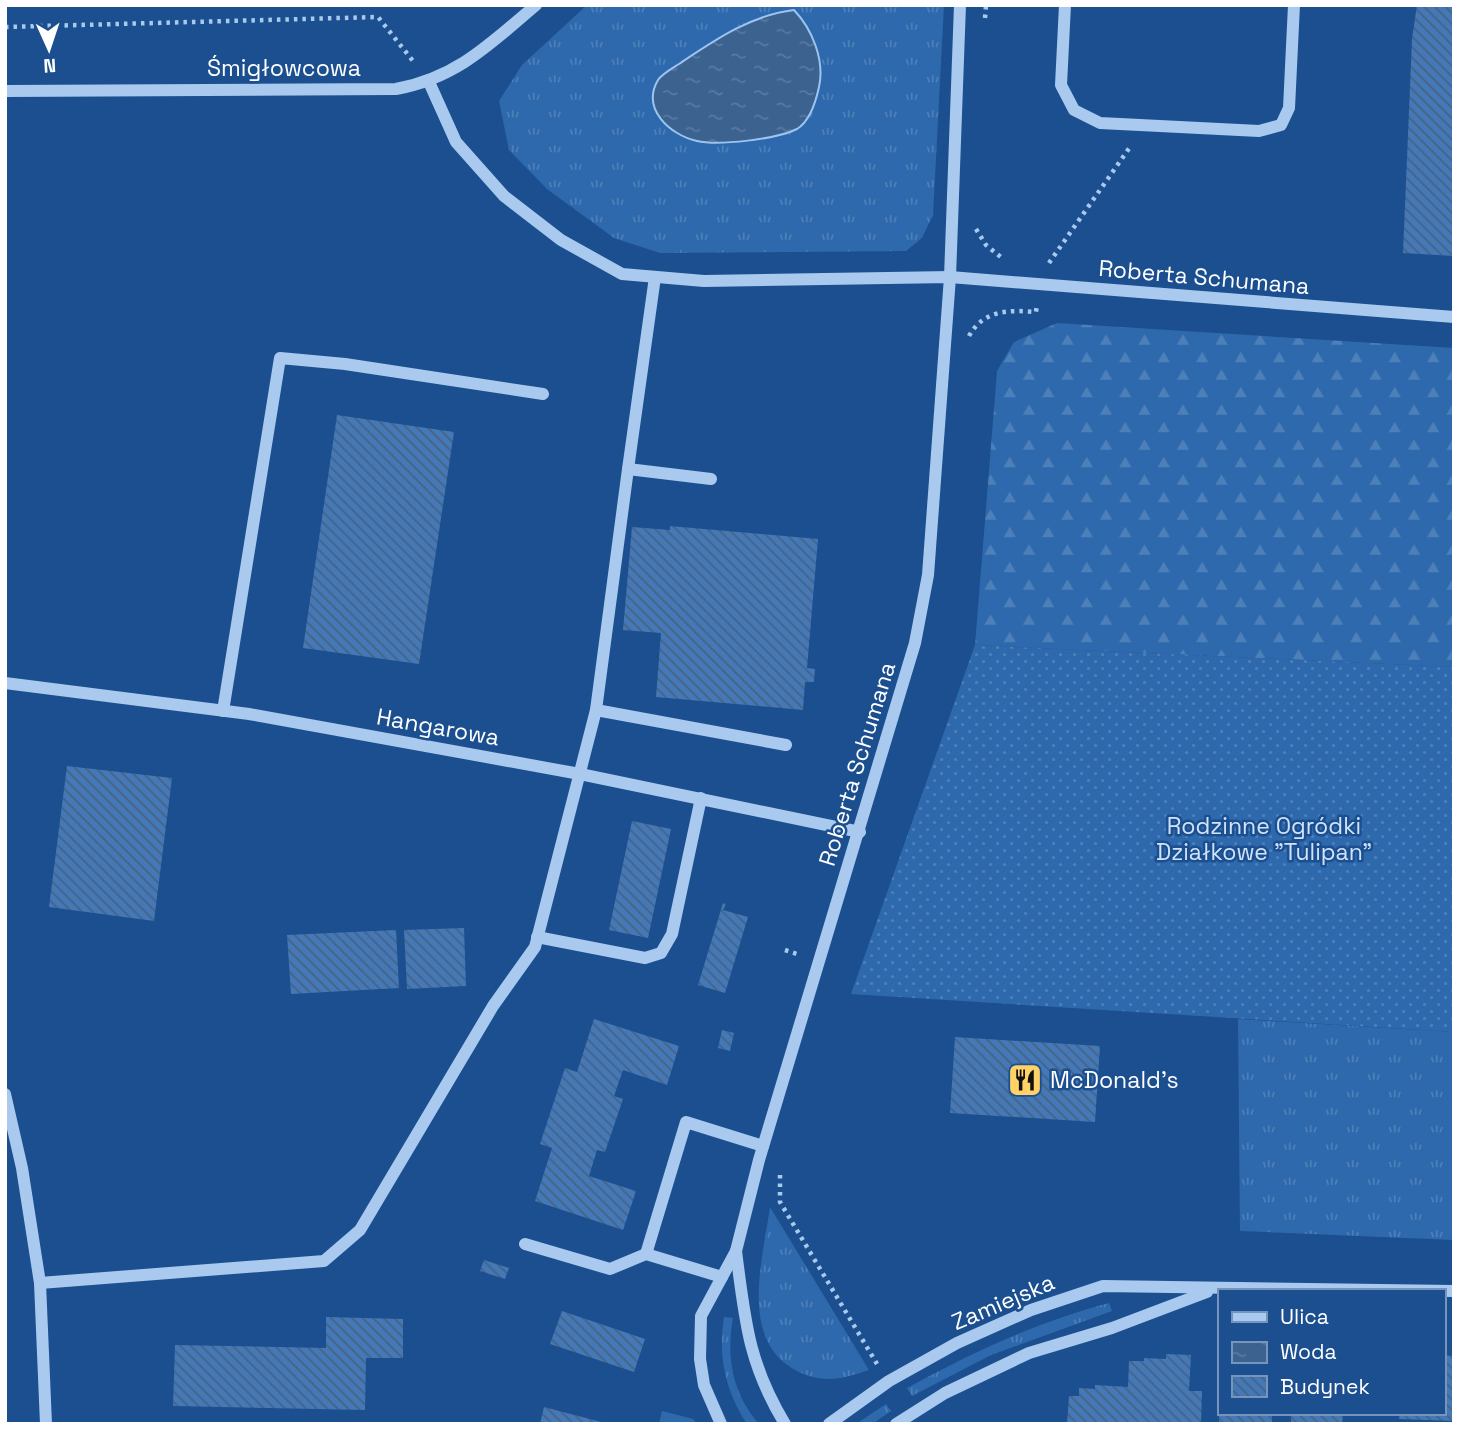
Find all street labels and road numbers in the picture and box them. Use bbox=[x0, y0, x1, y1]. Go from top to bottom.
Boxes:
street label: Śmigłowcowa bbox=[207, 53, 361, 83]
street label: Roberta Schumana bbox=[1097, 253, 1311, 301]
street label: Roberta Schumana bbox=[812, 658, 902, 870]
street label: Hangarowa bbox=[374, 701, 502, 753]
street label: Zamiejska bbox=[947, 1267, 1059, 1337]

